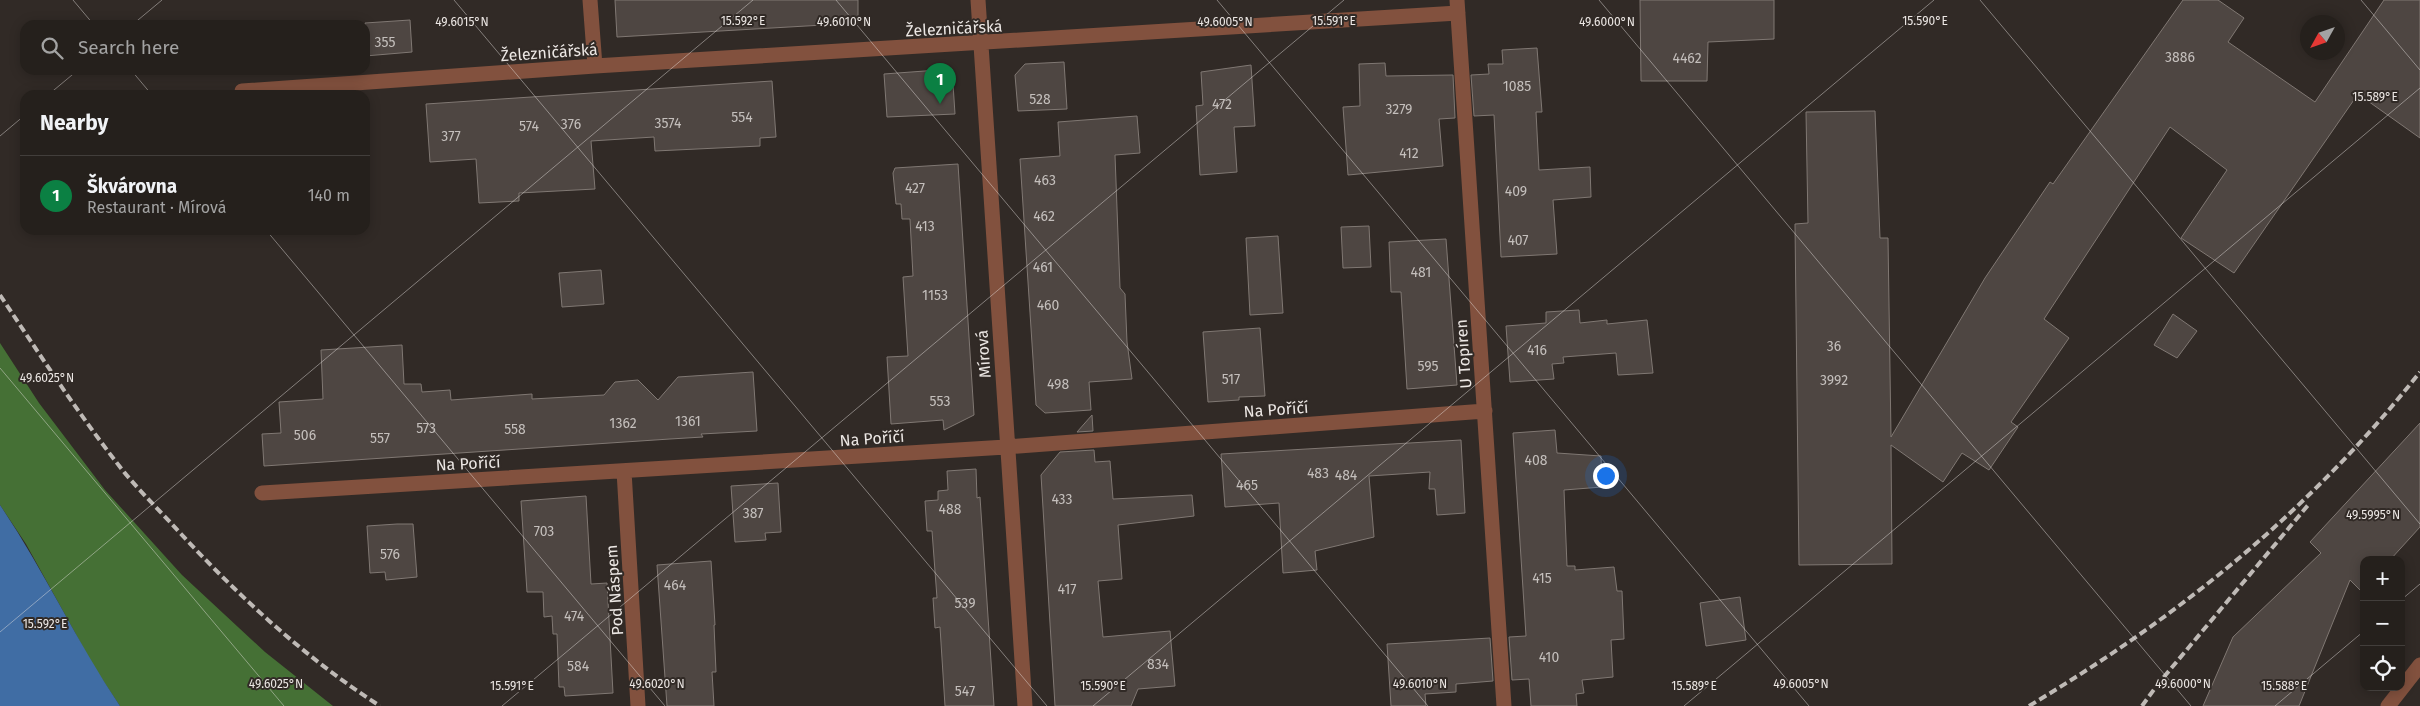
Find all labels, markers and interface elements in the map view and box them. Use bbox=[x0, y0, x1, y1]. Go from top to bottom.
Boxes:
text: 15.592°E bbox=[721, 14, 765, 28]
text: 15.591°E bbox=[1312, 14, 1356, 28]
text: 15.590°E bbox=[1902, 14, 1948, 28]
text: 49.6015°N bbox=[435, 15, 489, 29]
text: 49.6010°N bbox=[817, 15, 871, 29]
street label: Železničářská bbox=[905, 15, 1003, 41]
text: 49.6005°N bbox=[1197, 15, 1253, 29]
text: 49.6000°N bbox=[1579, 15, 1635, 29]
north arrow bbox=[2300, 15, 2345, 60]
search box bbox=[20, 20, 370, 75]
icon: search bbox=[38, 34, 66, 62]
house number: 355 bbox=[375, 34, 395, 51]
text: Search here bbox=[78, 36, 179, 59]
street label: Železničářská bbox=[500, 39, 598, 65]
house number: 3886 bbox=[2165, 49, 2195, 66]
house number: 4462 bbox=[1672, 50, 1702, 67]
pin: 1 bbox=[924, 63, 956, 104]
house number: 1085 bbox=[1503, 78, 1531, 95]
text: 15.589°E bbox=[2352, 90, 2398, 104]
house number: 528 bbox=[1029, 91, 1051, 108]
house number: 472 bbox=[1212, 96, 1232, 113]
house number: 3279 bbox=[1386, 101, 1412, 118]
house number: 554 bbox=[731, 109, 753, 126]
text: Nearby bbox=[40, 110, 108, 136]
house number: 3574 bbox=[655, 115, 682, 132]
house number: 376 bbox=[561, 116, 581, 133]
house number: 574 bbox=[519, 118, 539, 135]
house number: 377 bbox=[441, 128, 461, 145]
house number: 412 bbox=[1399, 145, 1419, 162]
house number: 463 bbox=[1034, 172, 1056, 189]
text: Škvárovna bbox=[87, 175, 177, 198]
house number: 427 bbox=[905, 180, 925, 197]
house number: 409 bbox=[1505, 183, 1527, 200]
text: 1 bbox=[52, 186, 60, 205]
text: 140 m bbox=[308, 186, 350, 205]
text: Restaurant · Mírová bbox=[87, 198, 226, 217]
house number: 462 bbox=[1033, 208, 1055, 225]
house number: 413 bbox=[915, 218, 935, 235]
house number: 407 bbox=[1507, 232, 1529, 249]
house number: 461 bbox=[1033, 259, 1053, 276]
house number: 481 bbox=[1411, 264, 1431, 281]
house number: 1153 bbox=[922, 287, 948, 304]
house number: 460 bbox=[1037, 297, 1060, 314]
street label: U Topíren bbox=[1452, 319, 1475, 389]
street label: Mírová bbox=[972, 329, 995, 379]
house number: 36 bbox=[1827, 338, 1841, 355]
house number: 416 bbox=[1527, 342, 1547, 359]
house number: 595 bbox=[1417, 358, 1439, 375]
text: 49.6025°N bbox=[20, 371, 74, 385]
house number: 517 bbox=[1222, 371, 1240, 388]
house number: 3992 bbox=[1820, 372, 1848, 389]
house number: 498 bbox=[1047, 376, 1069, 393]
house number: 553 bbox=[930, 393, 950, 410]
street label: Na Poříčí bbox=[1243, 398, 1310, 421]
house number: 1361 bbox=[675, 413, 701, 430]
house number: 1362 bbox=[609, 415, 637, 432]
house number: 573 bbox=[416, 420, 436, 437]
house number: 558 bbox=[504, 421, 526, 438]
house number: 506 bbox=[294, 427, 316, 444]
street label: Na Poříčí bbox=[839, 427, 906, 450]
house number: 557 bbox=[370, 430, 390, 447]
street label: Na Poříčí bbox=[435, 452, 501, 475]
house number: 408 bbox=[1525, 452, 1548, 469]
your location bbox=[1593, 463, 1619, 489]
house number: 483 bbox=[1307, 465, 1329, 482]
house number: 484 bbox=[1335, 467, 1358, 484]
house number: 465 bbox=[1236, 477, 1258, 494]
house number: 433 bbox=[1051, 491, 1073, 508]
house number: 488 bbox=[939, 501, 962, 518]
house number: 387 bbox=[743, 505, 763, 522]
text: 49.5995°N bbox=[2346, 508, 2400, 522]
house number: 703 bbox=[534, 523, 554, 540]
street label: Pod Náspem bbox=[602, 544, 627, 636]
house number: 576 bbox=[380, 546, 400, 563]
map controls bbox=[2360, 556, 2405, 691]
button: + bbox=[2360, 556, 2405, 601]
house number: 415 bbox=[1532, 570, 1552, 587]
house number: 464 bbox=[664, 577, 687, 594]
house number: 417 bbox=[1058, 581, 1076, 598]
house number: 539 bbox=[954, 595, 976, 612]
button: − bbox=[2360, 601, 2405, 646]
house number: 474 bbox=[564, 608, 585, 625]
text: 15.592°E bbox=[23, 617, 67, 631]
button: locate bbox=[2360, 646, 2405, 691]
house number: 410 bbox=[1539, 649, 1559, 666]
house number: 834 bbox=[1147, 656, 1170, 673]
house number: 584 bbox=[567, 658, 590, 675]
text: 49.6025°N bbox=[249, 677, 303, 691]
text: 49.6020°N bbox=[629, 677, 685, 691]
text: 49.6010°N bbox=[1393, 677, 1447, 691]
text: 49.6005°N bbox=[1773, 677, 1829, 691]
text: 49.6000°N bbox=[2155, 677, 2211, 691]
text: 15.591°E bbox=[490, 679, 534, 693]
text: 15.590°E bbox=[1080, 679, 1126, 693]
text: 15.589°E bbox=[1671, 679, 1717, 693]
text: 15.588°E bbox=[2261, 679, 2307, 693]
house number: 547 bbox=[955, 683, 975, 700]

